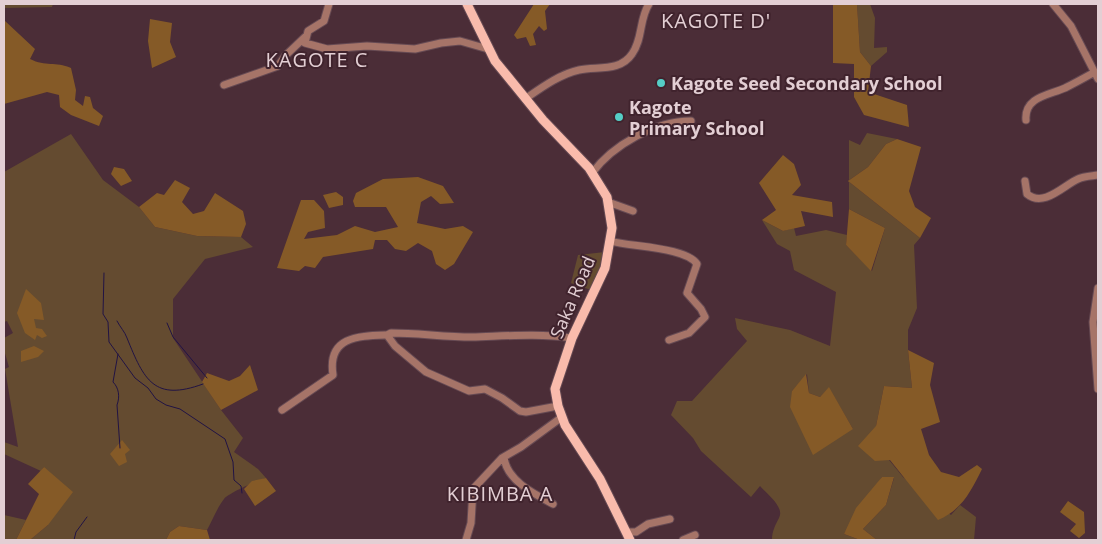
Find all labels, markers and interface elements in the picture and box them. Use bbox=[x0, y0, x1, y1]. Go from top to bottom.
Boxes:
district label: KAGOTE D' bbox=[661, 7, 771, 34]
district label: KAGOTE C bbox=[266, 46, 368, 73]
place label: Kagote Seed Secondary School bbox=[671, 71, 942, 95]
marker: Kagote Seed Secondary School bbox=[655, 77, 667, 89]
place label: Kagote Primary School bbox=[629, 95, 764, 140]
marker: Kagote Primary School bbox=[613, 111, 625, 123]
street label: Saka Road bbox=[544, 252, 600, 342]
district label: KIBIMBA A bbox=[447, 480, 553, 507]

